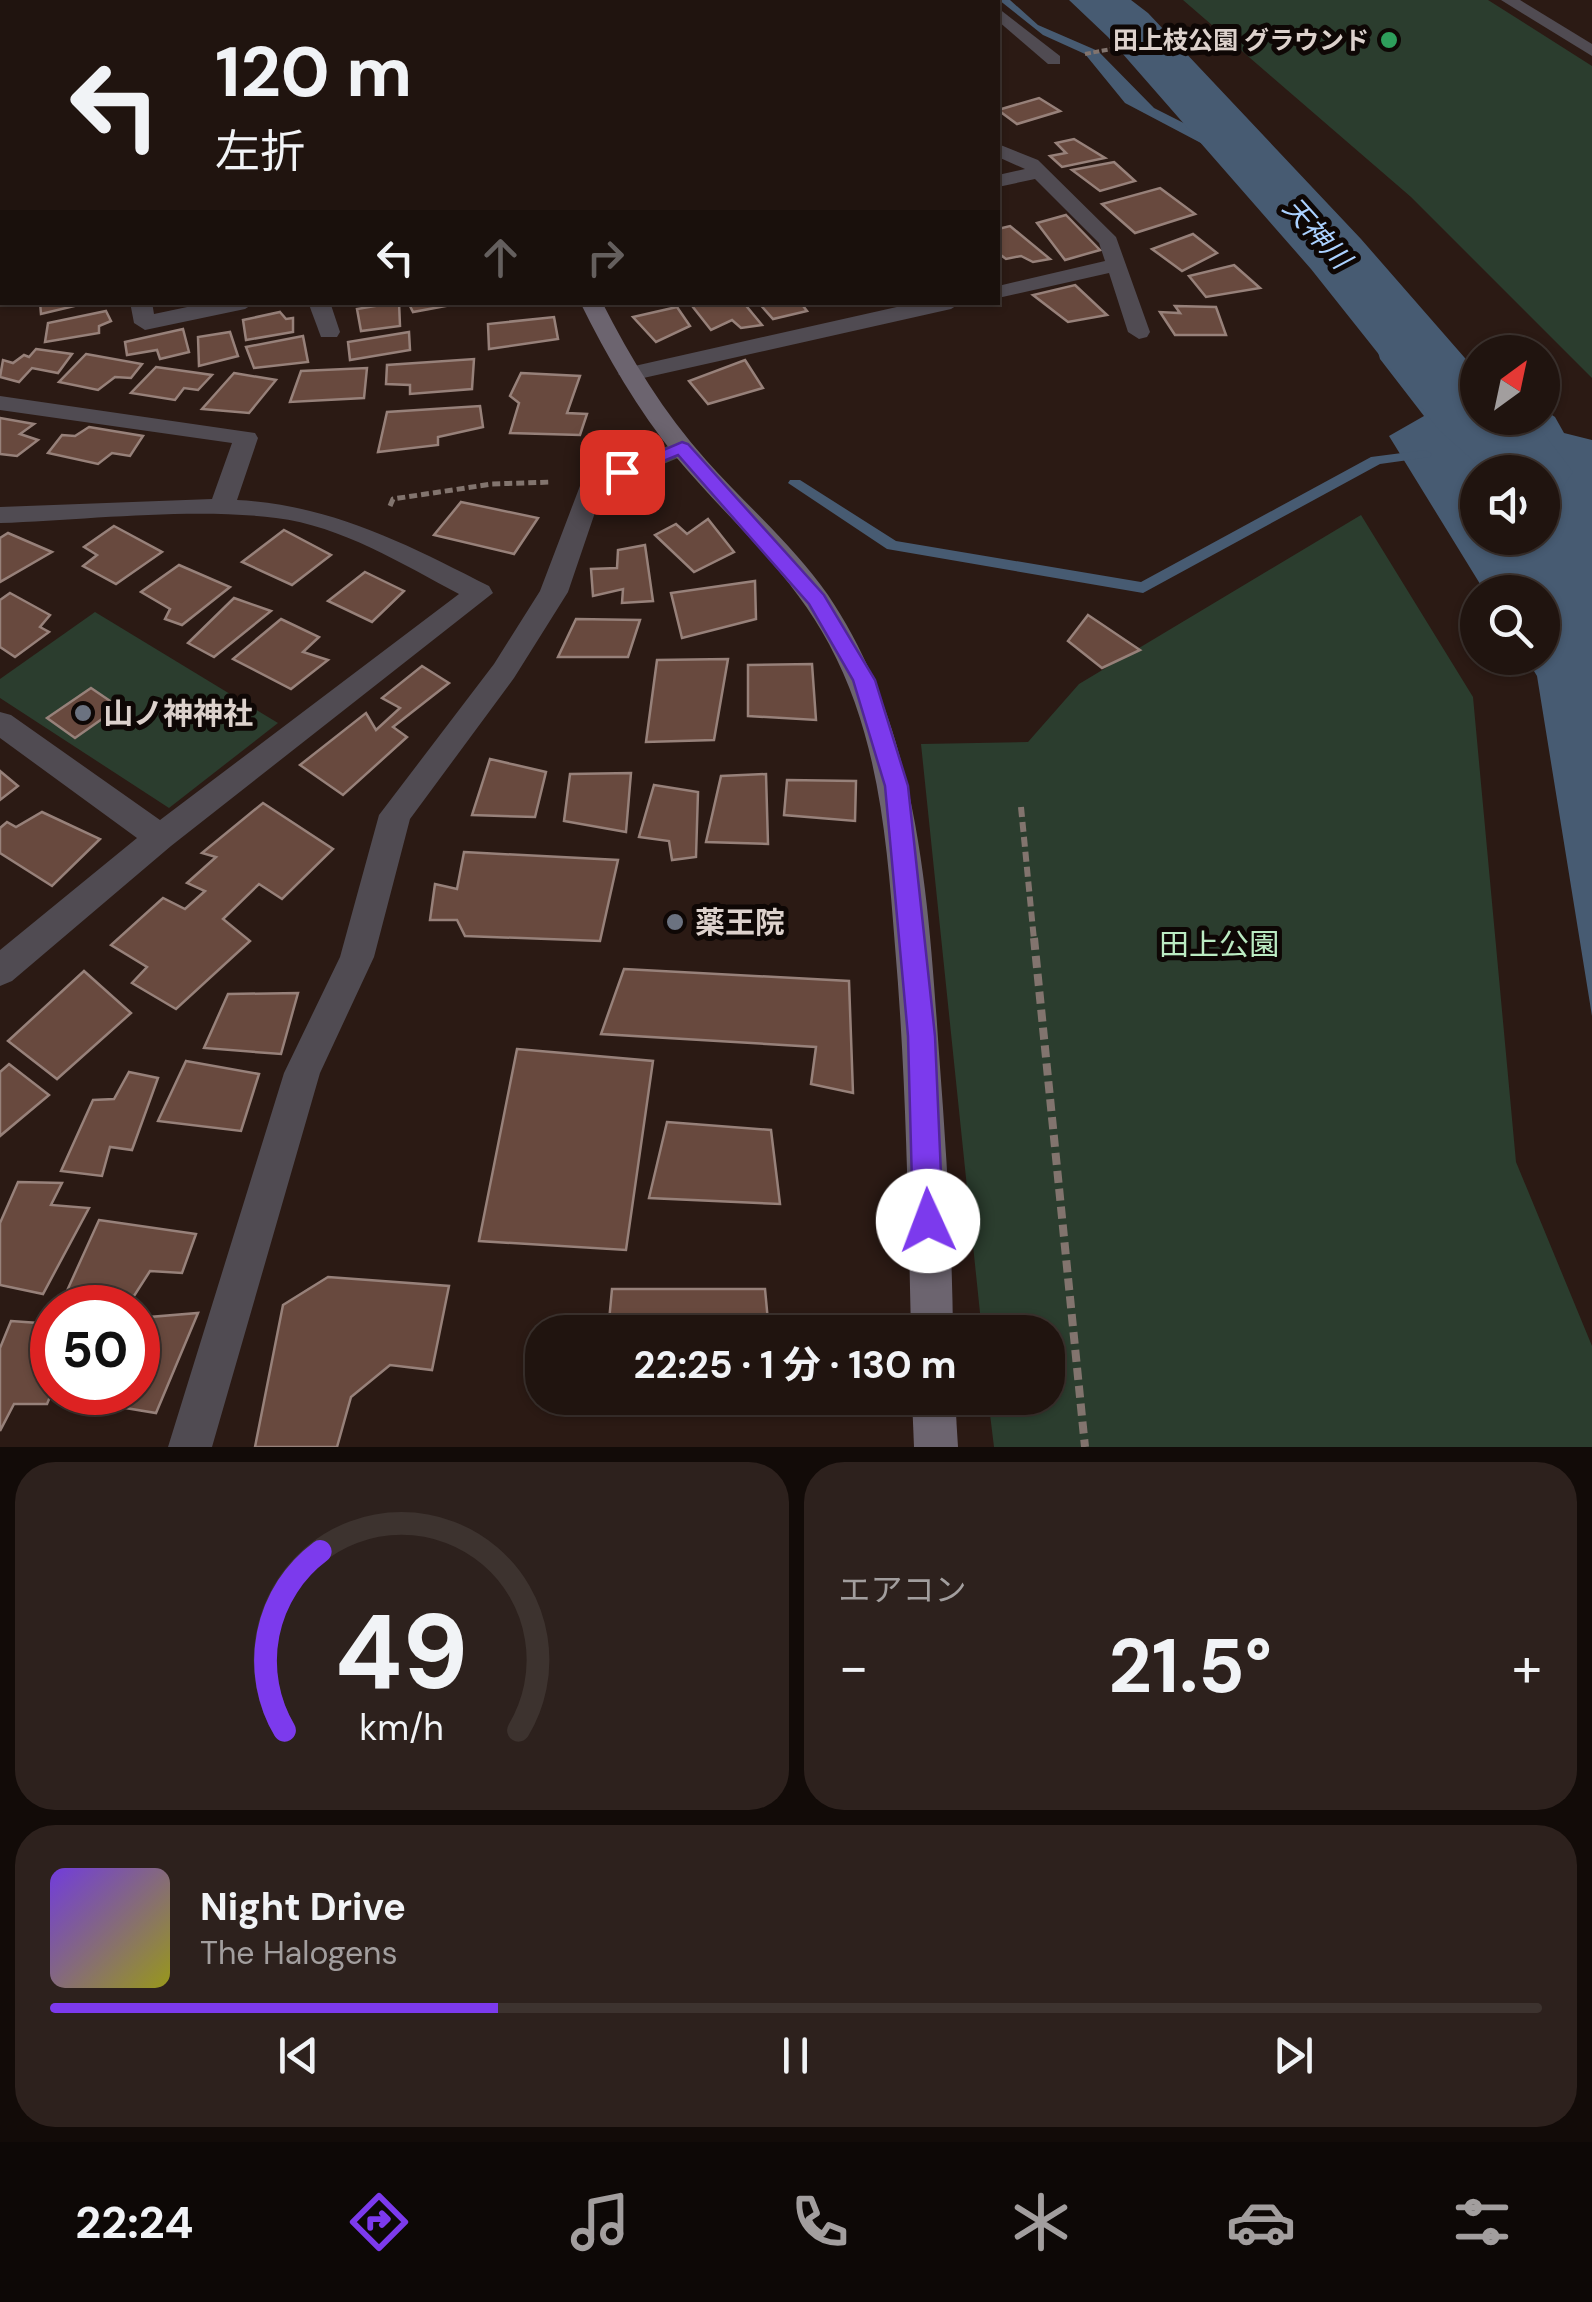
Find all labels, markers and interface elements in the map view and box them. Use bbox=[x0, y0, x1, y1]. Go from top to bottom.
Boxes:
place label: 田上枝公園 グラウンド bbox=[1113, 24, 1369, 57]
text: 120 m bbox=[215, 27, 412, 118]
marker: 田上枝公園 グラウンド bbox=[1378, 29, 1400, 51]
icon: left bbox=[50, 40, 180, 170]
text: 左折 bbox=[215, 122, 305, 181]
water label: 天神川 bbox=[1275, 189, 1361, 279]
icon: left bbox=[368, 230, 423, 285]
icon: ahead bbox=[473, 230, 528, 285]
icon: right bbox=[578, 230, 633, 285]
north arrow bbox=[1460, 335, 1560, 435]
map controls bbox=[1460, 335, 1560, 675]
pin bbox=[580, 430, 665, 515]
icon: arrive bbox=[595, 445, 650, 500]
button: sound bbox=[1460, 455, 1560, 555]
button: search bbox=[1460, 575, 1560, 675]
place label: 山ノ神神社 bbox=[103, 694, 253, 733]
marker: 山ノ神神社 bbox=[72, 702, 94, 724]
place label: 薬王院 bbox=[695, 903, 785, 942]
marker: 薬王院 bbox=[664, 911, 686, 933]
park label: 田上公園 bbox=[1159, 925, 1279, 964]
position arrow bbox=[876, 1169, 980, 1273]
speed limit sign: 50 bbox=[30, 1285, 160, 1415]
text: 22:25 · 1 分 · 130 m bbox=[634, 1340, 956, 1390]
text: エアコン bbox=[839, 1569, 967, 1611]
text: 49 bbox=[335, 1585, 469, 1720]
text: 21.5° bbox=[1109, 1618, 1272, 1715]
text: − bbox=[839, 1631, 869, 1703]
text: + bbox=[1512, 1631, 1542, 1703]
text: km/h bbox=[360, 1705, 444, 1751]
text: Night Drive bbox=[200, 1882, 406, 1932]
text: The Halogens bbox=[200, 1932, 398, 1974]
icon: previous bbox=[271, 2028, 326, 2083]
icon: pause bbox=[768, 2028, 823, 2083]
icon: next bbox=[1266, 2028, 1321, 2083]
icon: directions bbox=[344, 2187, 414, 2257]
icon: music bbox=[565, 2187, 635, 2257]
icon: phone bbox=[785, 2187, 855, 2257]
icon: climate bbox=[1006, 2187, 1076, 2257]
icon: car bbox=[1226, 2187, 1296, 2257]
icon: filters bbox=[1447, 2187, 1517, 2257]
text: 22:24 bbox=[75, 2193, 194, 2252]

